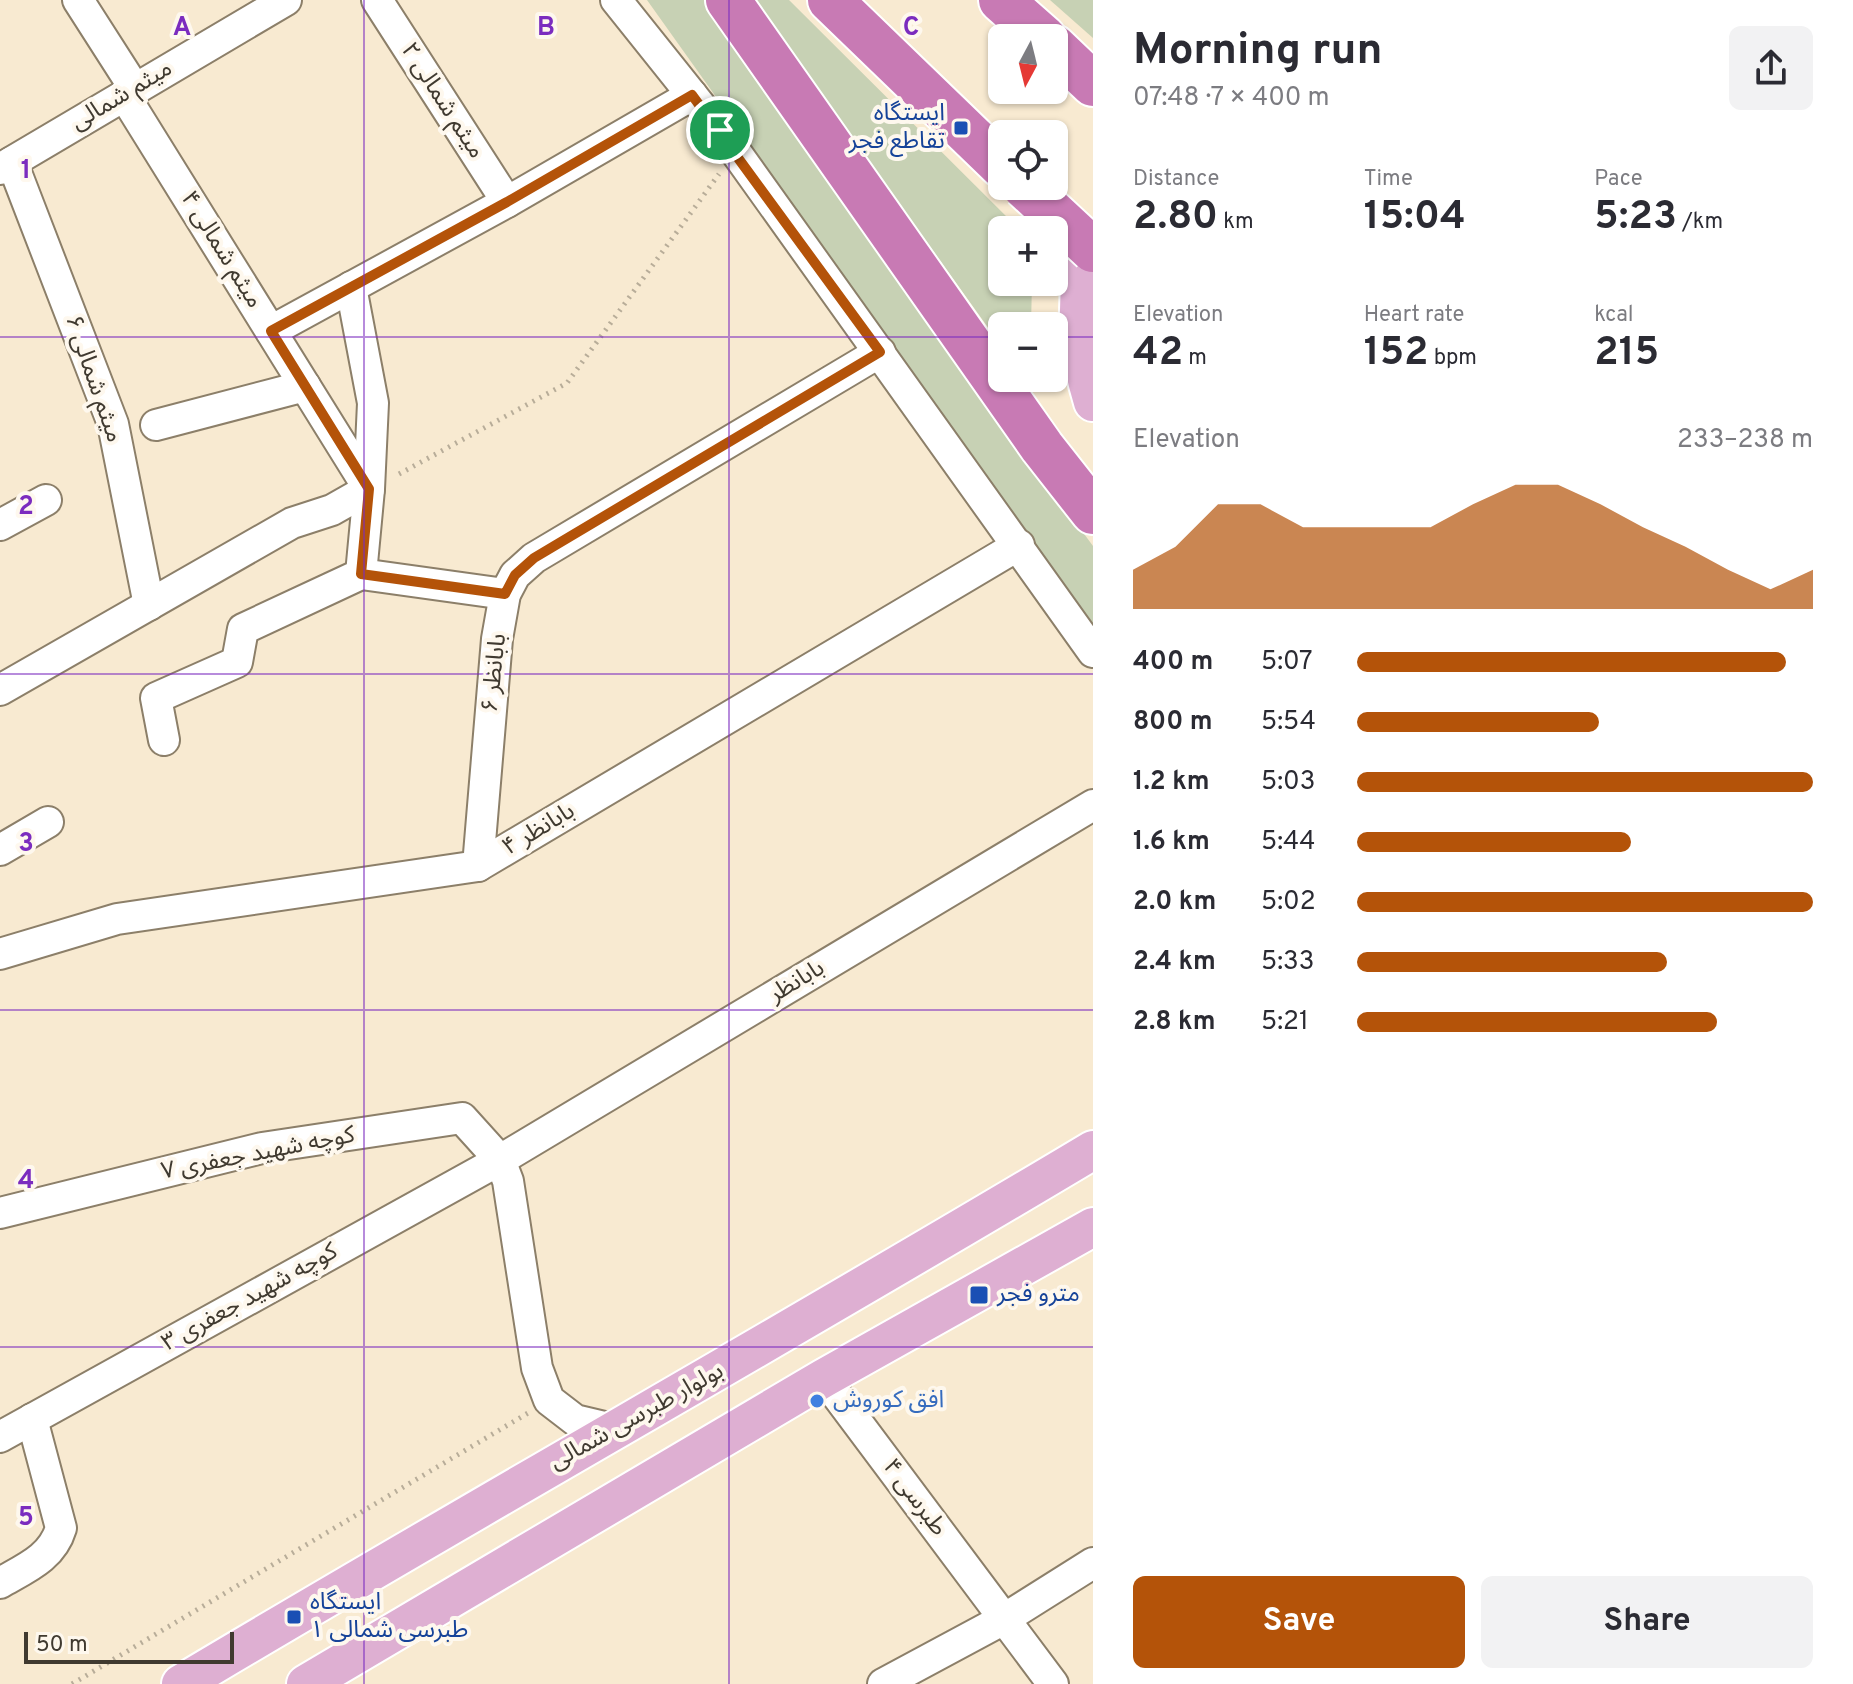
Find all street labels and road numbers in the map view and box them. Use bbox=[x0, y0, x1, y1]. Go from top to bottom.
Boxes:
street label: میثم شمالی ۲ bbox=[393, 37, 491, 165]
street label: میثم شمالی bbox=[66, 54, 178, 138]
street label: میثم شمالی ۴ bbox=[173, 186, 269, 314]
street label: میثم شمالی ۶ bbox=[57, 311, 129, 447]
street label: بابانظر ۶ bbox=[476, 632, 514, 714]
street label: بابانظر ۴ bbox=[497, 797, 581, 863]
street label: بابانظر bbox=[763, 954, 830, 1011]
street label: کوچه شهید جعفری ۷ bbox=[159, 1120, 358, 1187]
street label: کوچه شهید جعفری ۳ bbox=[157, 1237, 344, 1359]
street label: بولوار طبرسی شمالی bbox=[545, 1357, 729, 1477]
street label: طبرسی ۴ bbox=[875, 1453, 953, 1543]

